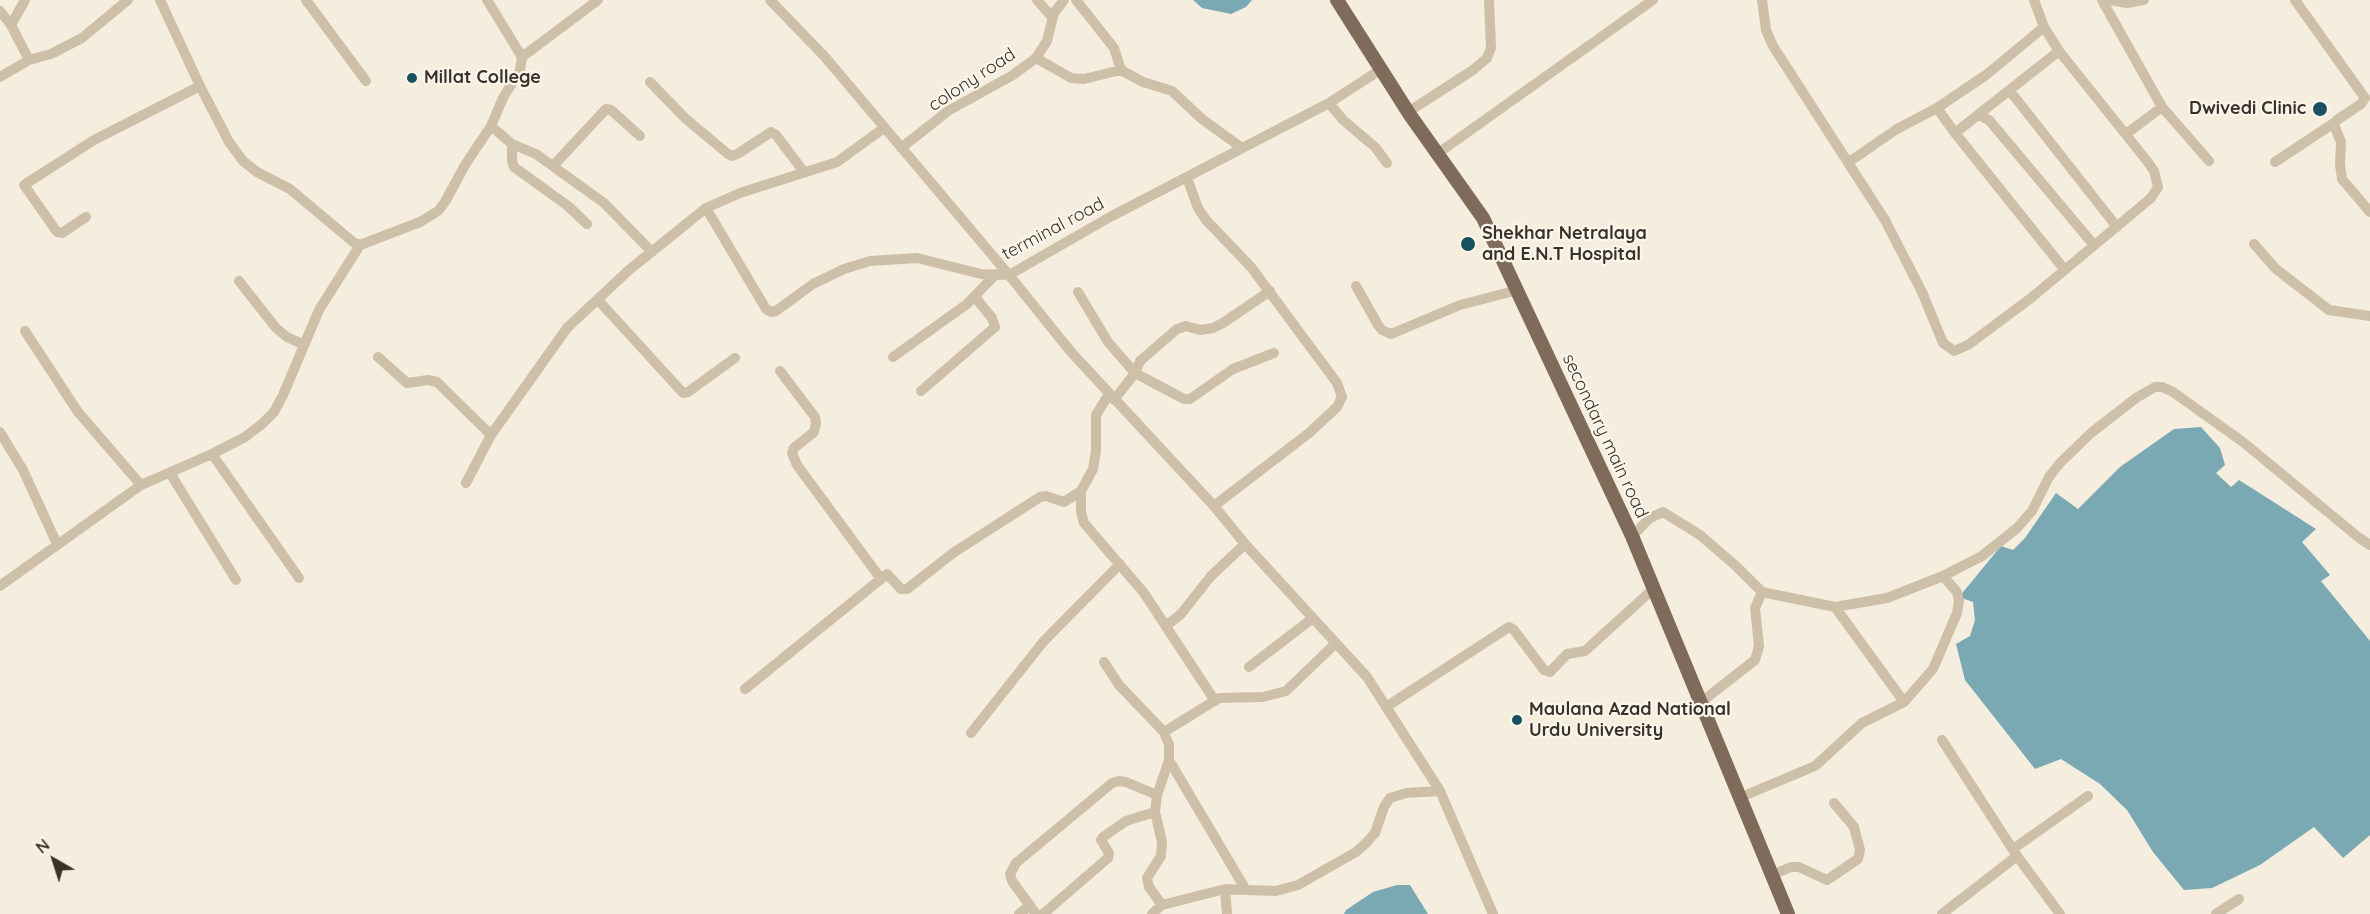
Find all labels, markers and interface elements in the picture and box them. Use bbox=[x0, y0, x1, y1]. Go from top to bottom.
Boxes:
street label: colony road bbox=[924, 44, 1020, 116]
place label: Millat College bbox=[424, 67, 541, 89]
marker: Millat College bbox=[405, 71, 419, 85]
place label: Dwivedi Clinic bbox=[2189, 98, 2306, 120]
marker: Dwivedi Clinic bbox=[2311, 100, 2329, 118]
street label: terminal road bbox=[998, 193, 1108, 265]
place label: Shekhar Netralaya and E.N.T Hospital bbox=[1482, 223, 1647, 266]
marker: Shekhar Netralaya and E.N.T Hospital bbox=[1459, 235, 1477, 253]
street label: secondary main road bbox=[1557, 350, 1653, 522]
place label: Maulana Azad National Urdu University bbox=[1529, 699, 1731, 742]
marker: Maulana Azad National Urdu University bbox=[1510, 713, 1524, 727]
north arrow bbox=[24, 830, 84, 890]
text: N bbox=[32, 835, 54, 857]

